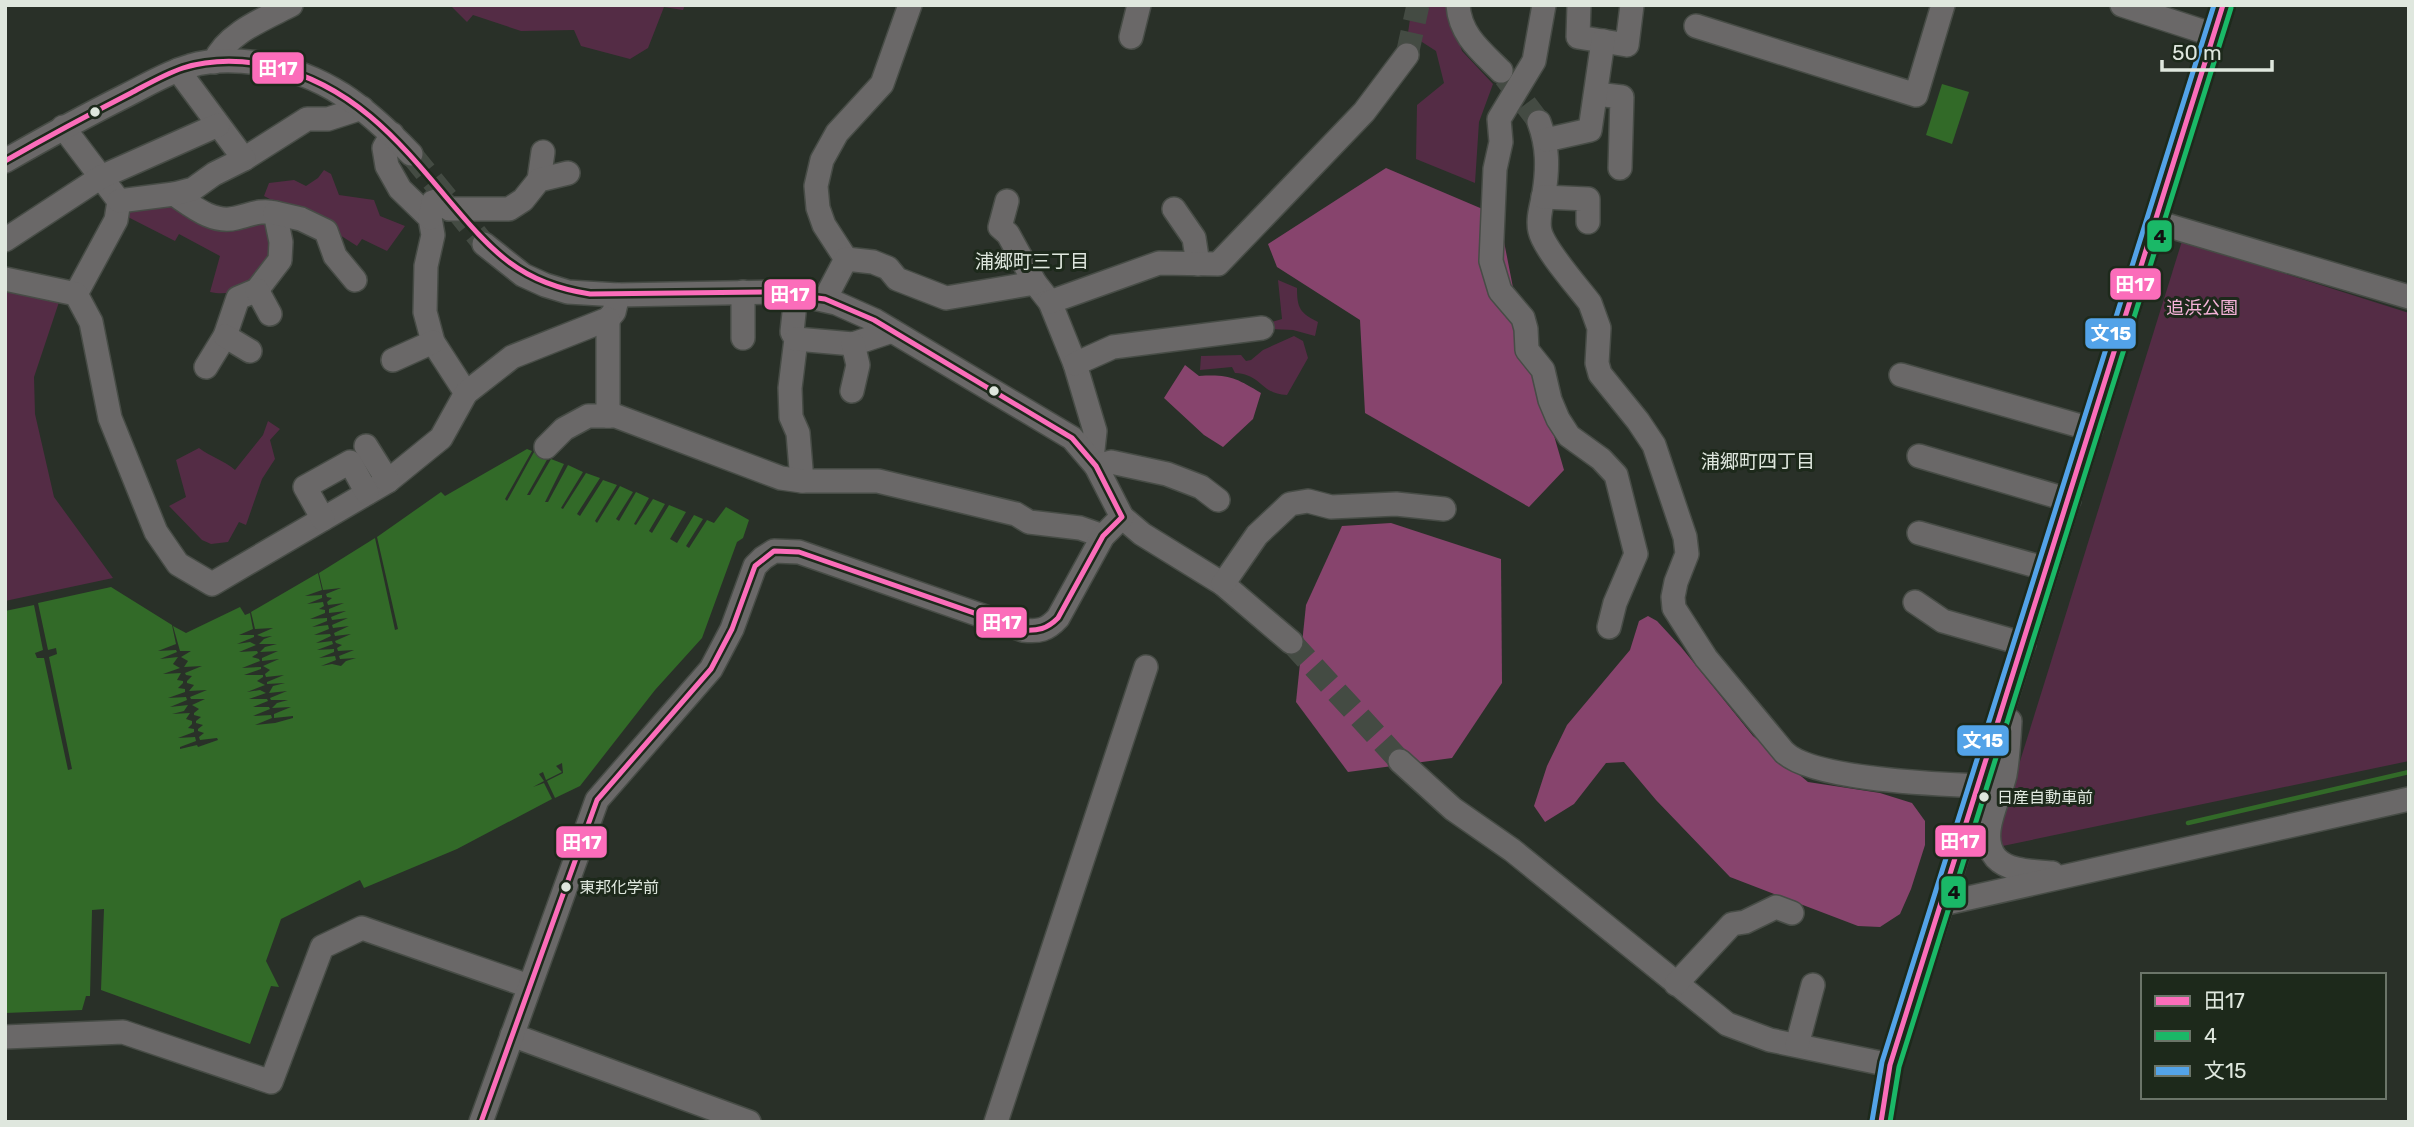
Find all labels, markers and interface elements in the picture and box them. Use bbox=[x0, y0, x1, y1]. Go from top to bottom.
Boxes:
scale bar bbox=[2162, 28, 2272, 72]
text: 50 m bbox=[2172, 40, 2222, 65]
line badge: 田17 bbox=[251, 51, 305, 85]
text: 田17 bbox=[258, 57, 298, 80]
unlabelled marker bbox=[88, 105, 102, 119]
line badge: 4 bbox=[2146, 219, 2173, 253]
text: 4 bbox=[2154, 225, 2167, 248]
district label: 浦郷町三丁目 bbox=[975, 250, 1089, 273]
line badge: 田17 bbox=[2109, 267, 2162, 301]
text: 田17 bbox=[2115, 273, 2155, 296]
line badge: 田17 bbox=[763, 278, 817, 311]
text: 田17 bbox=[770, 283, 810, 306]
park label: 追浜公園 bbox=[2166, 297, 2238, 319]
line badge: 文15 bbox=[2084, 317, 2137, 350]
text: 文15 bbox=[2091, 322, 2131, 345]
unlabelled marker bbox=[987, 384, 1001, 398]
district label: 浦郷町四丁目 bbox=[1701, 450, 1815, 473]
line badge: 田17 bbox=[975, 606, 1028, 639]
text: 田17 bbox=[982, 611, 1022, 634]
line badge: 文15 bbox=[1956, 724, 2010, 757]
text: 文15 bbox=[1963, 729, 2003, 752]
place label: 日産自動車前 bbox=[1997, 788, 2093, 807]
marker: 日産自動車前 bbox=[1977, 790, 1991, 804]
line badge: 田17 bbox=[1934, 824, 1987, 858]
line badge: 田17 bbox=[555, 825, 608, 859]
text: 田17 bbox=[1940, 830, 1980, 853]
text: 田17 bbox=[562, 831, 602, 854]
line badge: 4 bbox=[1940, 875, 1967, 909]
place label: 東邦化学前 bbox=[579, 878, 659, 897]
marker: 東邦化学前 bbox=[559, 880, 573, 894]
text: 4 bbox=[1948, 881, 1961, 904]
legend bbox=[2141, 973, 2386, 1099]
text: 田17 bbox=[2204, 988, 2245, 1013]
text: 4 bbox=[2204, 1023, 2217, 1048]
text: 文15 bbox=[2204, 1058, 2246, 1083]

